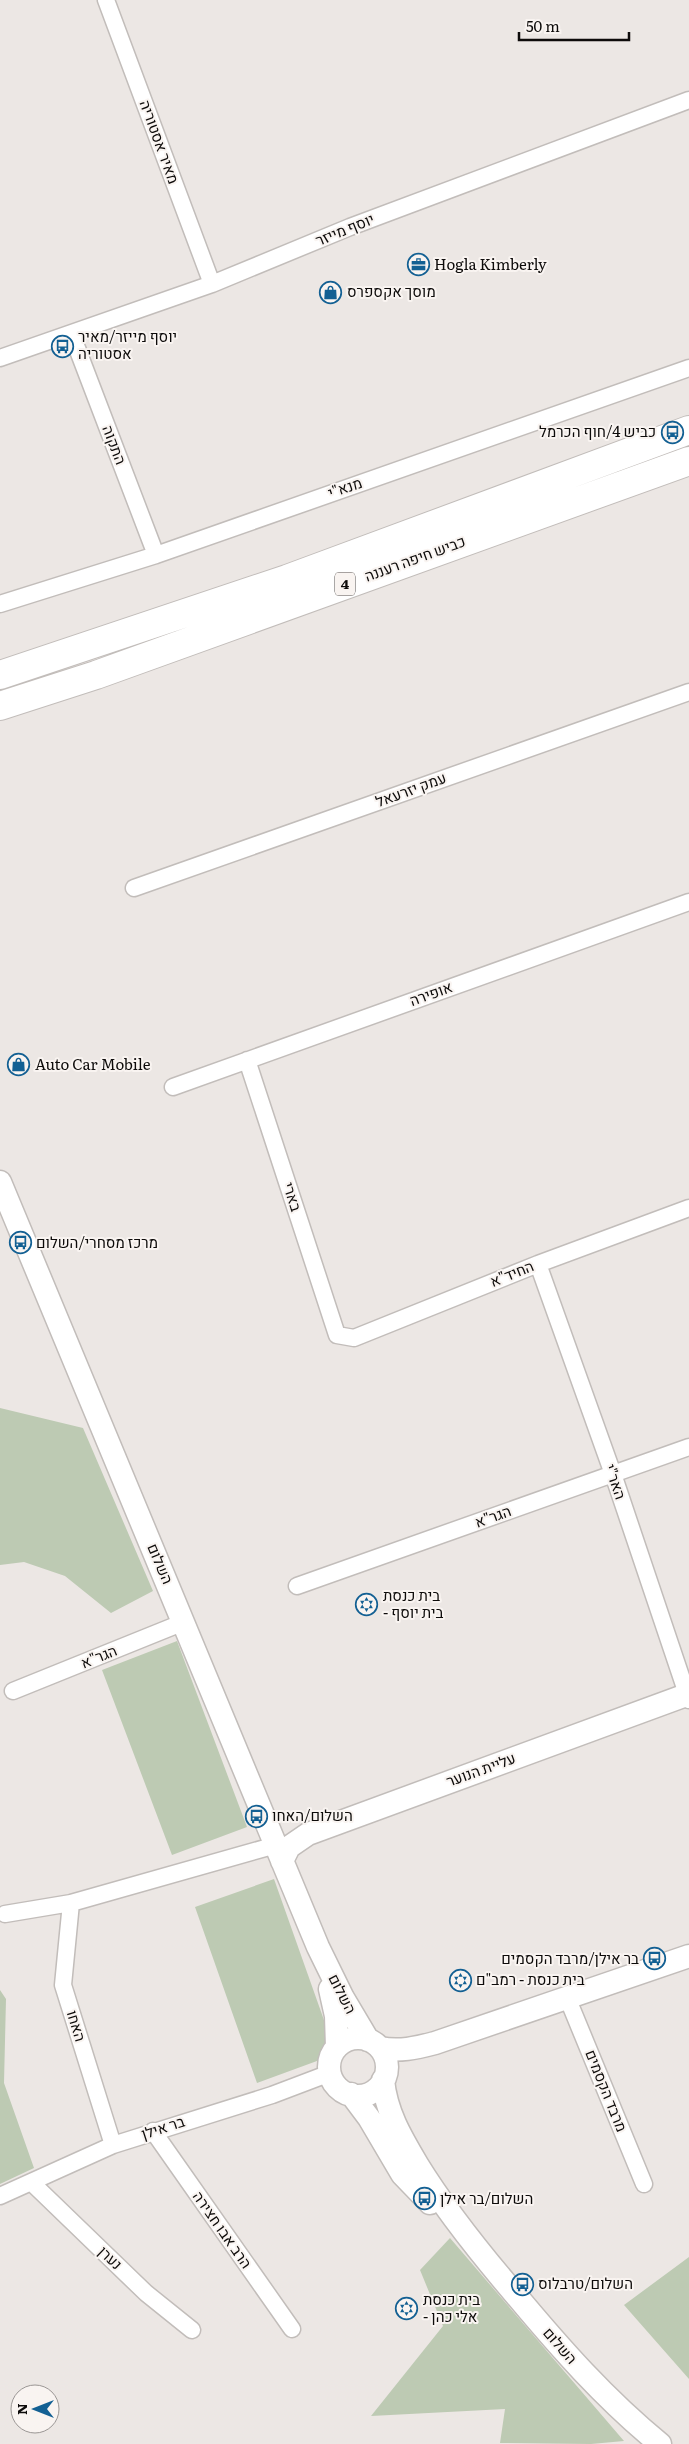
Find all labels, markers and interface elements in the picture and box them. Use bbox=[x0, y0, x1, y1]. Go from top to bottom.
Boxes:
scale bar bbox=[519, 10, 629, 42]
text: 50 m bbox=[526, 14, 560, 37]
street label: מאיר אסטוריה bbox=[135, 96, 186, 187]
street label: יוסף מייזר bbox=[312, 206, 377, 251]
place label: Hogla Kimberly bbox=[434, 252, 547, 275]
office icon: Hogla Kimberly bbox=[406, 253, 430, 277]
place label: מוסך אקספרס bbox=[347, 279, 436, 302]
shop icon: מוסך אקספרס bbox=[319, 280, 343, 304]
place label: יוסף מייזר/מאיר אסטוריה bbox=[78, 324, 177, 364]
bus stop icon: יוסף מייזר/מאיר אסטוריה bbox=[50, 334, 74, 358]
place label: כביש 4/חוף הכרמל bbox=[539, 419, 656, 442]
bus stop icon: כביש 4/חוף הכרמל bbox=[660, 420, 684, 444]
street label: התקוה bbox=[97, 421, 133, 468]
street label: מנא"י bbox=[324, 470, 365, 503]
street label: כביש חיפה רעננה bbox=[361, 529, 468, 587]
road number: 4 bbox=[335, 572, 355, 596]
street label: עמק יזרעאל bbox=[372, 765, 449, 812]
street label: אופירה bbox=[406, 974, 455, 1011]
place label: Auto Car Mobile bbox=[35, 1052, 151, 1075]
shop icon: Auto Car Mobile bbox=[7, 1053, 31, 1077]
street label: בארי bbox=[278, 1179, 309, 1214]
place label: מרכז מסחרי/השלום bbox=[36, 1230, 158, 1253]
bus stop icon: מרכז מסחרי/השלום bbox=[8, 1231, 32, 1255]
street label: החיד"א bbox=[486, 1253, 537, 1292]
street label: האר"י bbox=[600, 1461, 633, 1502]
street label: הגר"א bbox=[471, 1498, 514, 1533]
street label: השלום bbox=[143, 1539, 180, 1587]
place label: בית כנסת - בית יוסף bbox=[383, 1583, 444, 1623]
synagogue icon: בית כנסת - בית יוסף bbox=[355, 1593, 379, 1617]
street label: הגר"א bbox=[77, 1638, 120, 1673]
street label: עליית הנוער bbox=[442, 1745, 518, 1792]
place label: השלום/האחו bbox=[272, 1803, 353, 1826]
bus stop icon: השלום/האחו bbox=[244, 1804, 268, 1828]
place label: בר אילן/מרבד הקסמים bbox=[501, 1946, 639, 1969]
bus stop icon: בר אילן/מרבד הקסמים bbox=[643, 1947, 667, 1971]
place label: בית כנסת - רמב"ם bbox=[476, 1967, 585, 1990]
synagogue icon: בית כנסת - רמב"ם bbox=[448, 1968, 472, 1992]
street label: השלום bbox=[323, 1969, 363, 2017]
street label: האחו bbox=[62, 2007, 93, 2044]
street label: מרבד הקסמים bbox=[580, 2046, 634, 2135]
street label: בר אילן bbox=[138, 2109, 187, 2144]
street label: הרב אבו חצירה bbox=[188, 2186, 258, 2273]
place label: השלום/בר אילן bbox=[440, 2186, 533, 2209]
bus stop icon: השלום/בר אילן bbox=[412, 2187, 436, 2211]
street label: נערן bbox=[94, 2240, 128, 2274]
place label: השלום/טרבלוס bbox=[538, 2271, 633, 2294]
bus stop icon: השלום/טרבלוס bbox=[510, 2272, 534, 2296]
place label: בית כנסת - אלי כהן bbox=[423, 2287, 480, 2327]
synagogue icon: בית כנסת - אלי כהן bbox=[395, 2297, 419, 2321]
street label: השלום bbox=[539, 2321, 584, 2369]
north arrow bbox=[10, 2384, 60, 2434]
text: N bbox=[11, 2403, 31, 2415]

